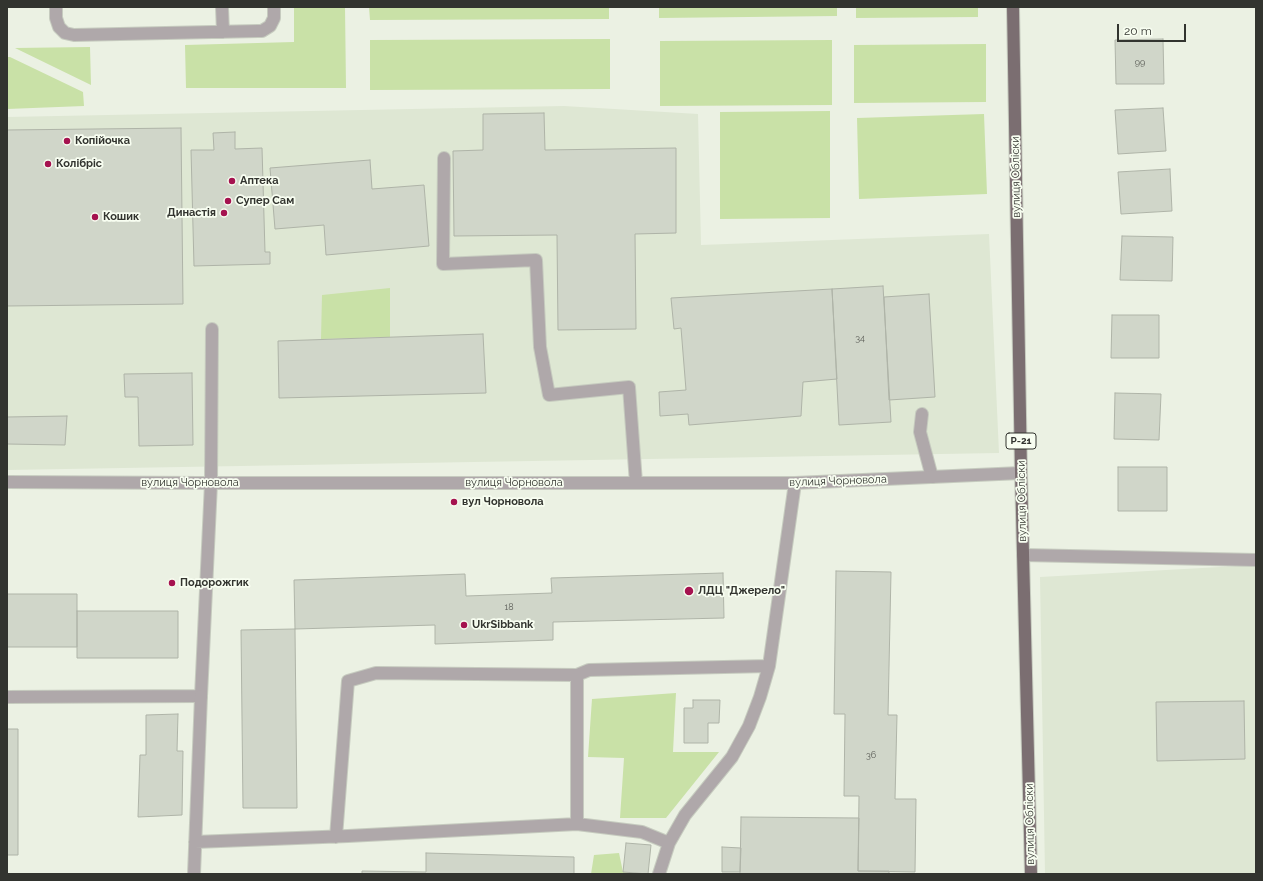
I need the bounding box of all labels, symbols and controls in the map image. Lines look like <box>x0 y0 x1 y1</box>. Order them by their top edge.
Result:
scale bar <box>1119 16 1188 42</box>
text: 20 m <box>1124 24 1152 38</box>
house number: 99 <box>1135 57 1145 67</box>
place label: Копійочка <box>75 134 130 148</box>
marker: Копійочка <box>62 136 72 146</box>
street label: вулиця Обліски <box>1009 136 1023 218</box>
place label: Колібріс <box>56 157 102 171</box>
marker: Колібріс <box>43 159 53 169</box>
place label: Аптека <box>240 174 278 188</box>
marker: Аптека <box>227 176 237 186</box>
place label: Супер Сам <box>236 194 294 208</box>
marker: Супер Сам <box>223 196 233 206</box>
place label: Династія <box>167 206 216 220</box>
marker: Династія <box>219 208 229 218</box>
place label: Кошик <box>103 210 139 224</box>
marker: Кошик <box>90 212 100 222</box>
house number: 34 <box>855 333 865 343</box>
road number: Р-21 <box>1006 433 1036 449</box>
street label: вулиця Обліски <box>1015 460 1029 542</box>
street label: вулиця Чорновола <box>789 473 887 489</box>
street label: вулиця Чорновола <box>141 476 239 490</box>
street label: вулиця Чорновола <box>465 476 563 490</box>
place label: вул Чорновола <box>462 495 544 509</box>
marker: вул Чорновола <box>449 497 459 507</box>
place label: Подорожгик <box>180 576 249 590</box>
marker: Подорожгик <box>167 578 177 588</box>
place label: ЛДЦ "Джерело" <box>698 584 785 598</box>
marker: ЛДЦ "Джерело" <box>683 585 695 597</box>
house number: 18 <box>504 602 514 612</box>
place label: UkrSibbank <box>472 618 533 632</box>
marker: UkrSibbank <box>459 620 469 630</box>
house number: 36 <box>866 750 876 760</box>
street label: вулиця Обліски <box>1023 783 1037 865</box>

